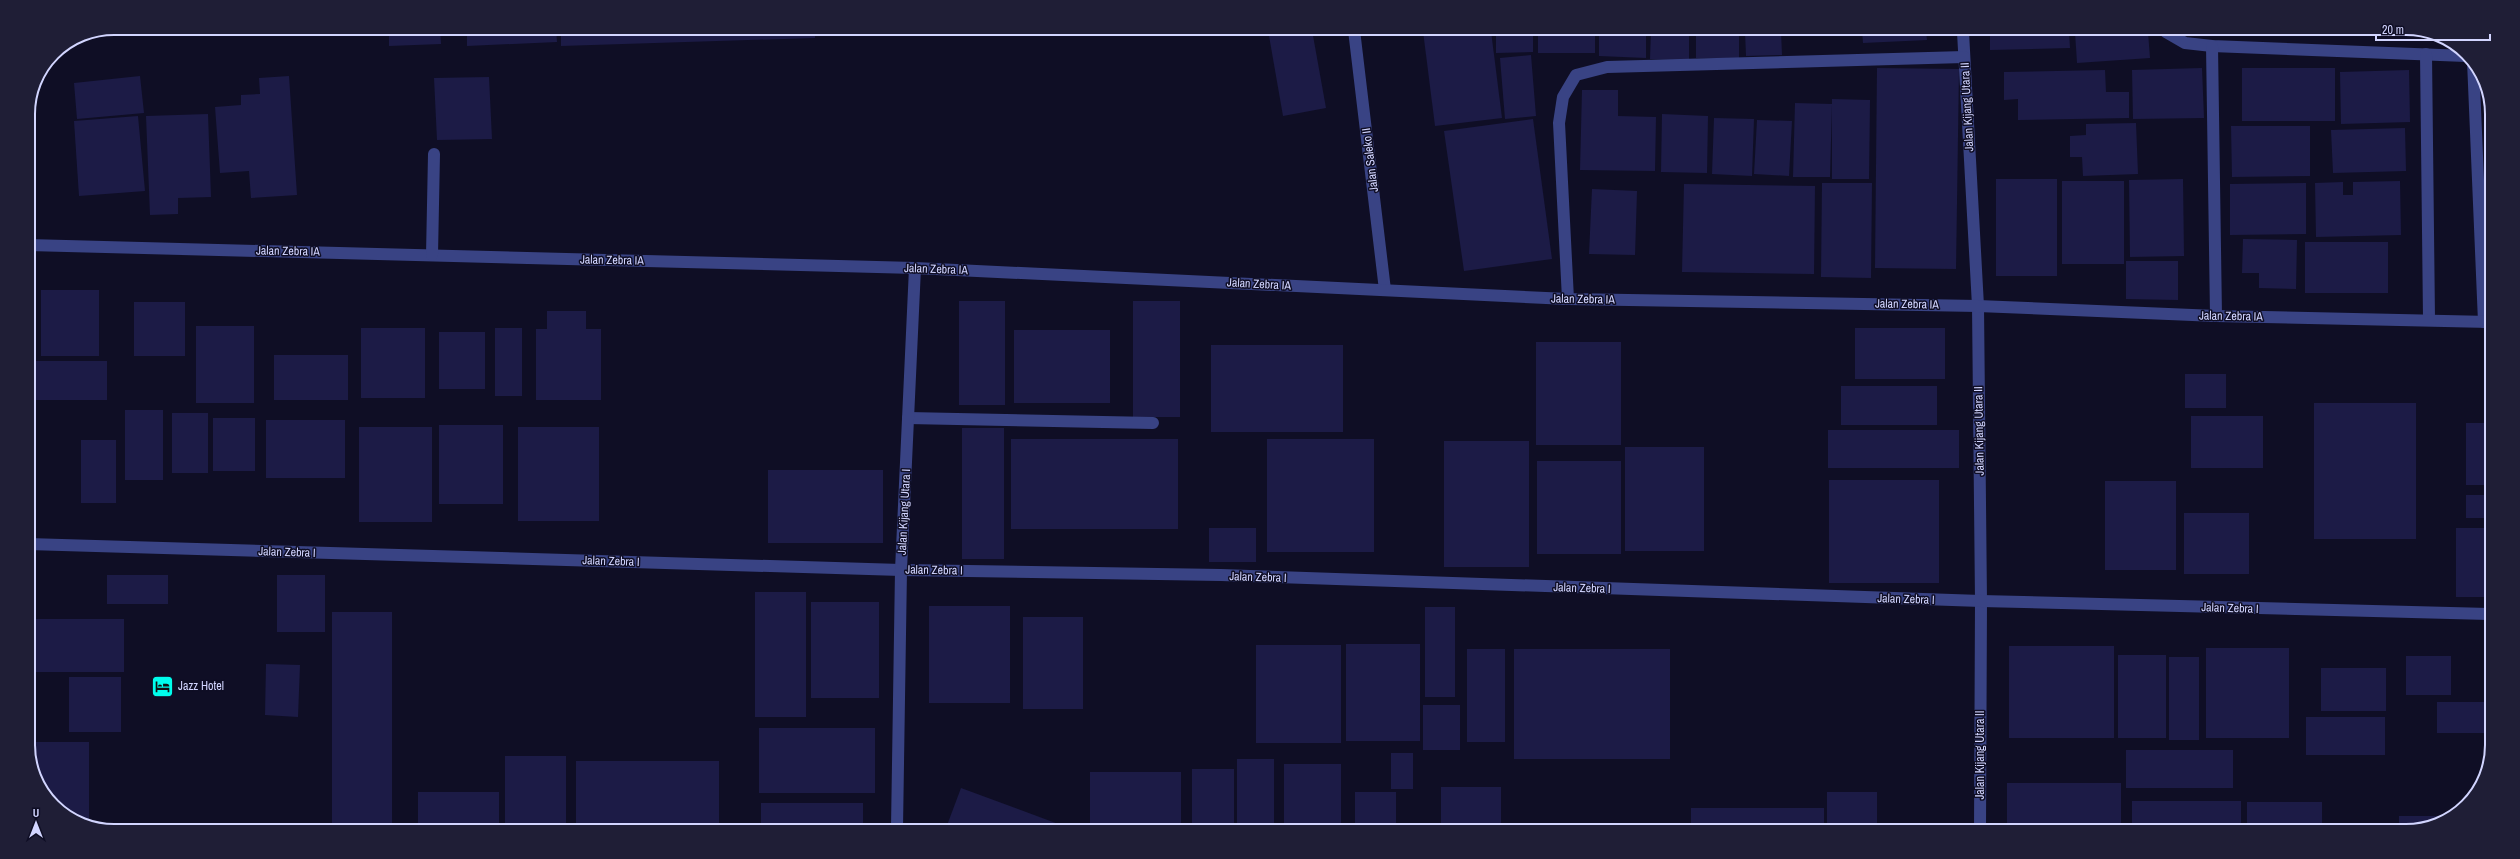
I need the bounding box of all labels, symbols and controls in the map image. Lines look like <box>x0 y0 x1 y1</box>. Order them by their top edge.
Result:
scale bar <box>2376 16 2490 42</box>
text: 20 m <box>2382 22 2404 38</box>
street label: Jalan Kijang Utara II <box>1957 62 1977 152</box>
street label: Jalan Saleko II <box>1358 127 1382 193</box>
street label: Jalan Zebra IA <box>256 242 321 260</box>
street label: Jalan Zebra IA <box>580 251 645 269</box>
street label: Jalan Zebra IA <box>904 260 969 278</box>
street label: Jalan Zebra IA <box>1227 274 1292 294</box>
street label: Jalan Zebra IA <box>1551 290 1616 308</box>
street label: Jalan Zebra IA <box>1875 295 1940 313</box>
street label: Jalan Zebra IA <box>2199 307 2264 325</box>
street label: Jalan Kijang Utara II <box>1970 386 1988 476</box>
street label: Jalan Kijang Utara I <box>894 468 914 556</box>
street label: Jalan Zebra I <box>258 543 316 561</box>
street label: Jalan Zebra I <box>582 552 640 570</box>
street label: Jalan Zebra I <box>905 562 963 578</box>
street label: Jalan Zebra I <box>1229 568 1287 586</box>
street label: Jalan Zebra I <box>1553 579 1611 597</box>
street label: Jalan Zebra I <box>1877 590 1935 608</box>
street label: Jalan Zebra I <box>2201 599 2259 617</box>
hotel icon: Jazz Hotel <box>149 673 175 699</box>
place label: Jazz Hotel <box>178 678 224 694</box>
street label: Jalan Kijang Utara II <box>1972 710 1988 800</box>
north arrow <box>16 803 56 843</box>
text: U <box>33 806 39 820</box>

